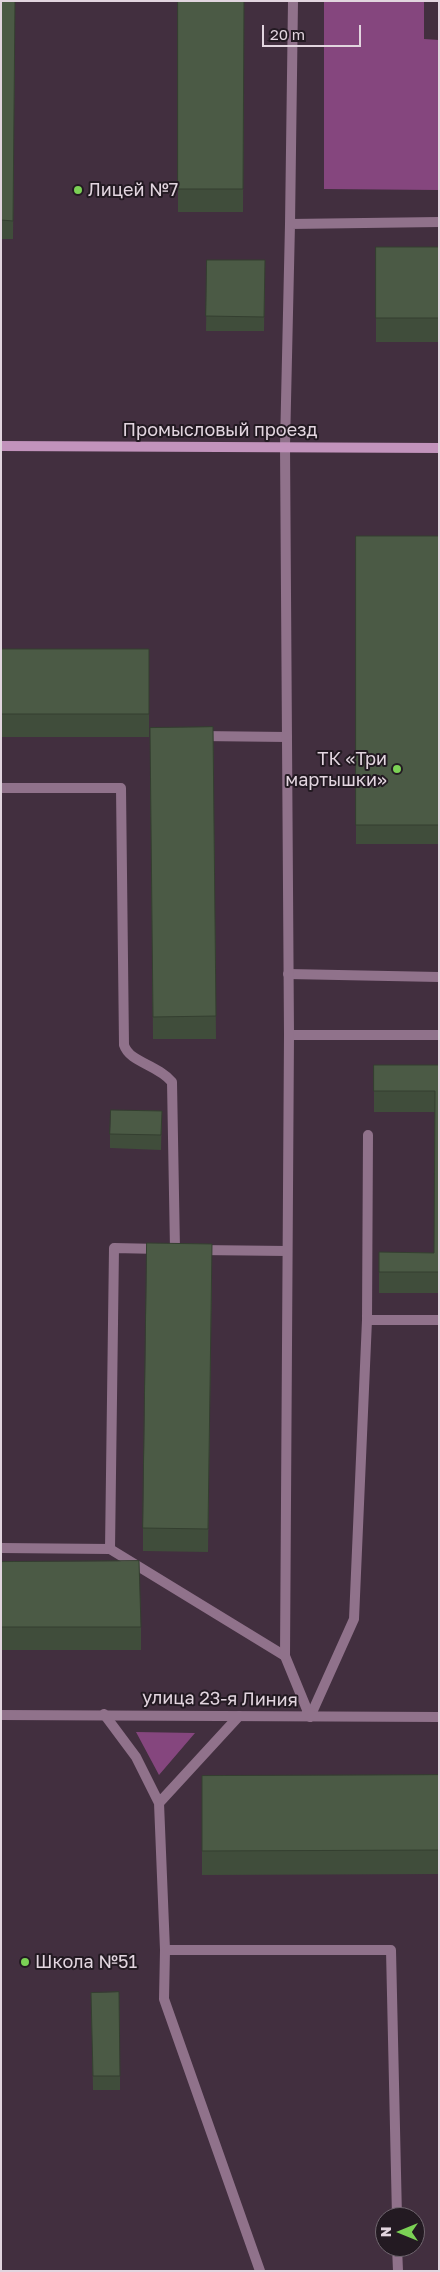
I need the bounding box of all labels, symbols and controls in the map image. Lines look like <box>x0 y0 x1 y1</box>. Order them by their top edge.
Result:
scale bar <box>265 15 364 47</box>
text: 20 m <box>270 25 305 43</box>
place label: Лицей №7 <box>88 179 178 201</box>
marker: Лицей №7 <box>72 184 84 196</box>
street label: Промысловый проезд <box>123 419 317 441</box>
place label: ТК «Три мартышки» <box>285 748 387 791</box>
marker: ТК «Три мартышки» <box>391 763 403 775</box>
street label: улица 23-я Линия <box>142 1687 298 1711</box>
place label: Школа №51 <box>35 1951 137 1973</box>
marker: Школа №51 <box>19 1956 31 1968</box>
north arrow <box>375 2207 425 2257</box>
text: N <box>377 2227 394 2237</box>

